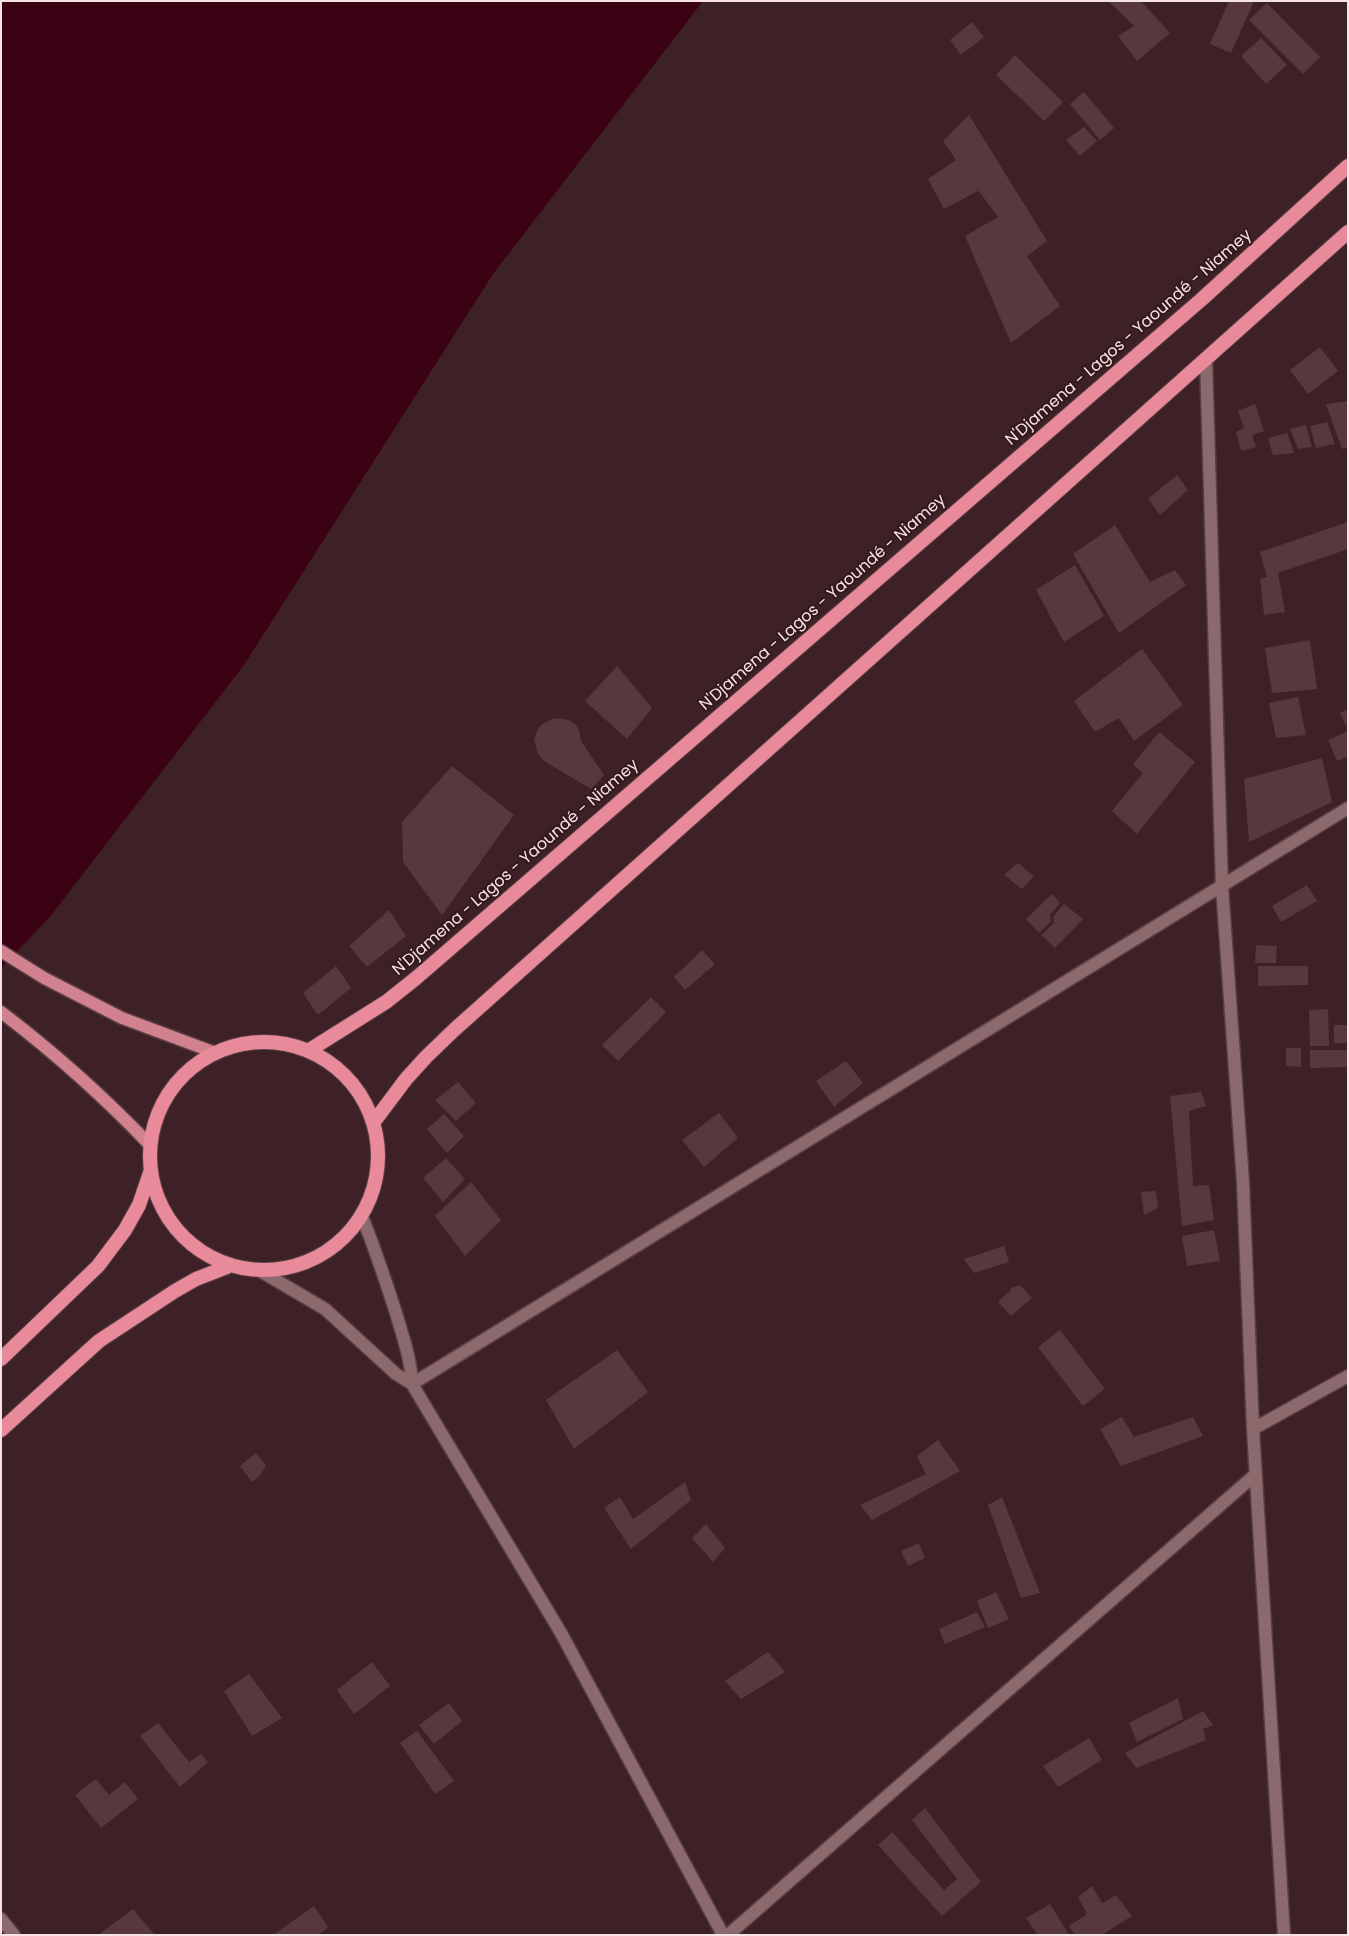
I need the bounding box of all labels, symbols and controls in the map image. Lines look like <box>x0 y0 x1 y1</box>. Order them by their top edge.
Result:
street label: N'Djamena - Lagos - Yaoundé - Niamey <box>1002 226 1256 450</box>
street label: N'Djamena - Lagos - Yaoundé - Niamey <box>696 491 950 715</box>
street label: N'Djamena - Lagos - Yaoundé - Niamey <box>389 756 643 980</box>

